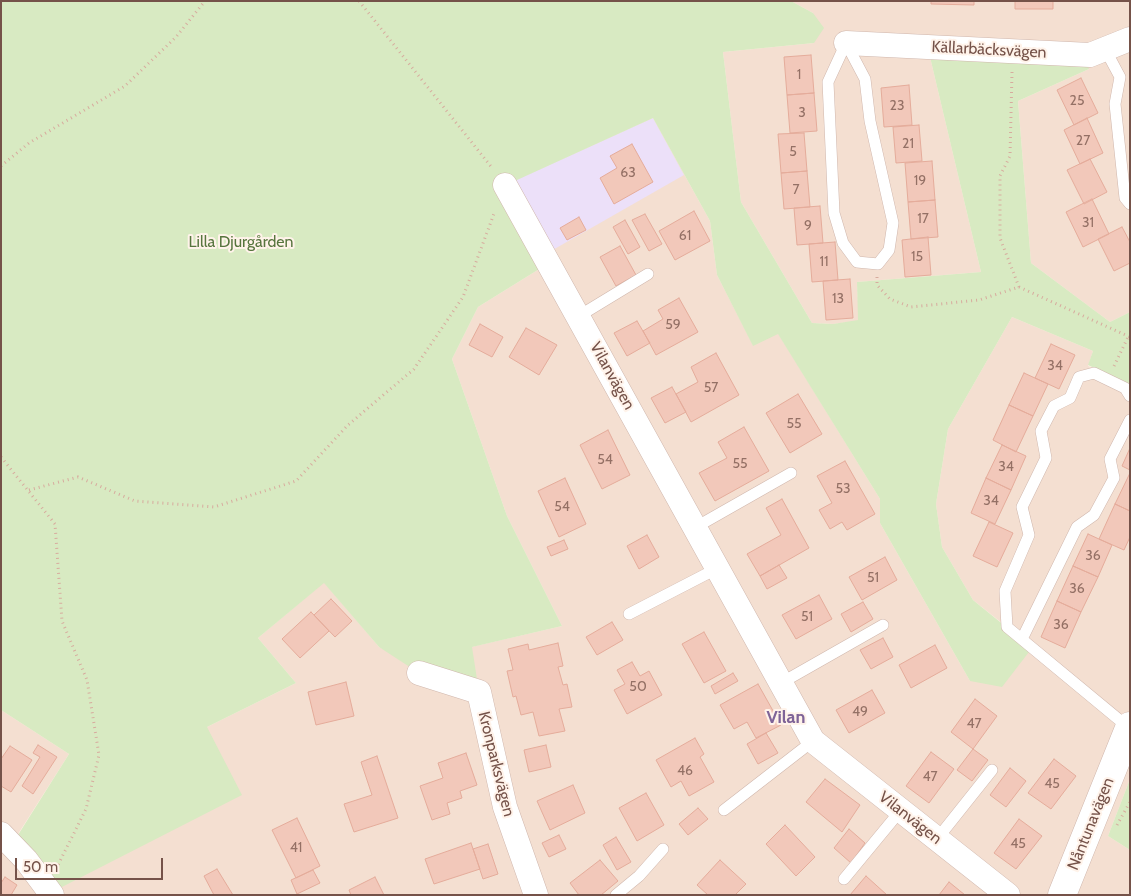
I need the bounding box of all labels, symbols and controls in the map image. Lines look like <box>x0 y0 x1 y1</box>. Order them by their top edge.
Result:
street label: Källarbäcksvägen <box>931 37 1047 63</box>
house number: 1 <box>797 67 801 83</box>
house number: 25 <box>1070 93 1084 109</box>
house number: 23 <box>890 98 904 114</box>
house number: 3 <box>798 105 806 121</box>
house number: 27 <box>1076 133 1090 149</box>
house number: 21 <box>902 136 914 152</box>
house number: 5 <box>789 144 797 160</box>
house number: 63 <box>620 165 636 181</box>
house number: 19 <box>914 173 926 189</box>
house number: 7 <box>792 182 800 198</box>
house number: 17 <box>917 211 929 227</box>
house number: 31 <box>1082 215 1094 231</box>
house number: 9 <box>804 218 812 234</box>
house number: 61 <box>679 228 691 244</box>
park label: Lilla Djurgården <box>188 232 294 252</box>
house number: 15 <box>911 249 923 265</box>
house number: 11 <box>819 254 829 270</box>
house number: 13 <box>832 291 844 307</box>
house number: 59 <box>665 317 681 333</box>
street label: Vilanvägen <box>586 339 638 413</box>
house number: 34 <box>1047 358 1063 374</box>
house number: 57 <box>704 380 718 396</box>
house number: 55 <box>786 416 802 432</box>
house number: 54 <box>597 452 613 468</box>
house number: 55 <box>732 456 748 472</box>
house number: 34 <box>998 459 1014 475</box>
house number: 53 <box>835 481 851 497</box>
house number: 34 <box>983 493 999 509</box>
house number: 54 <box>554 499 570 515</box>
house number: 36 <box>1085 548 1101 564</box>
house number: 51 <box>867 570 879 586</box>
house number: 36 <box>1069 581 1085 597</box>
house number: 51 <box>801 609 813 625</box>
house number: 36 <box>1053 617 1069 633</box>
house number: 50 <box>629 679 647 695</box>
house number: 49 <box>852 704 868 720</box>
district label: Vilan <box>766 707 806 729</box>
street label: Kronparksvägen <box>474 709 518 819</box>
house number: 47 <box>966 716 982 732</box>
house number: 46 <box>677 763 693 779</box>
house number: 47 <box>922 769 938 785</box>
street label: Nåntunavägen <box>1064 775 1118 873</box>
house number: 45 <box>1044 776 1060 792</box>
street label: Vilanvägen <box>875 787 945 849</box>
house number: 45 <box>1010 836 1026 852</box>
house number: 41 <box>290 840 302 856</box>
scale bar <box>18 848 165 880</box>
text: 50 m <box>23 858 58 876</box>

